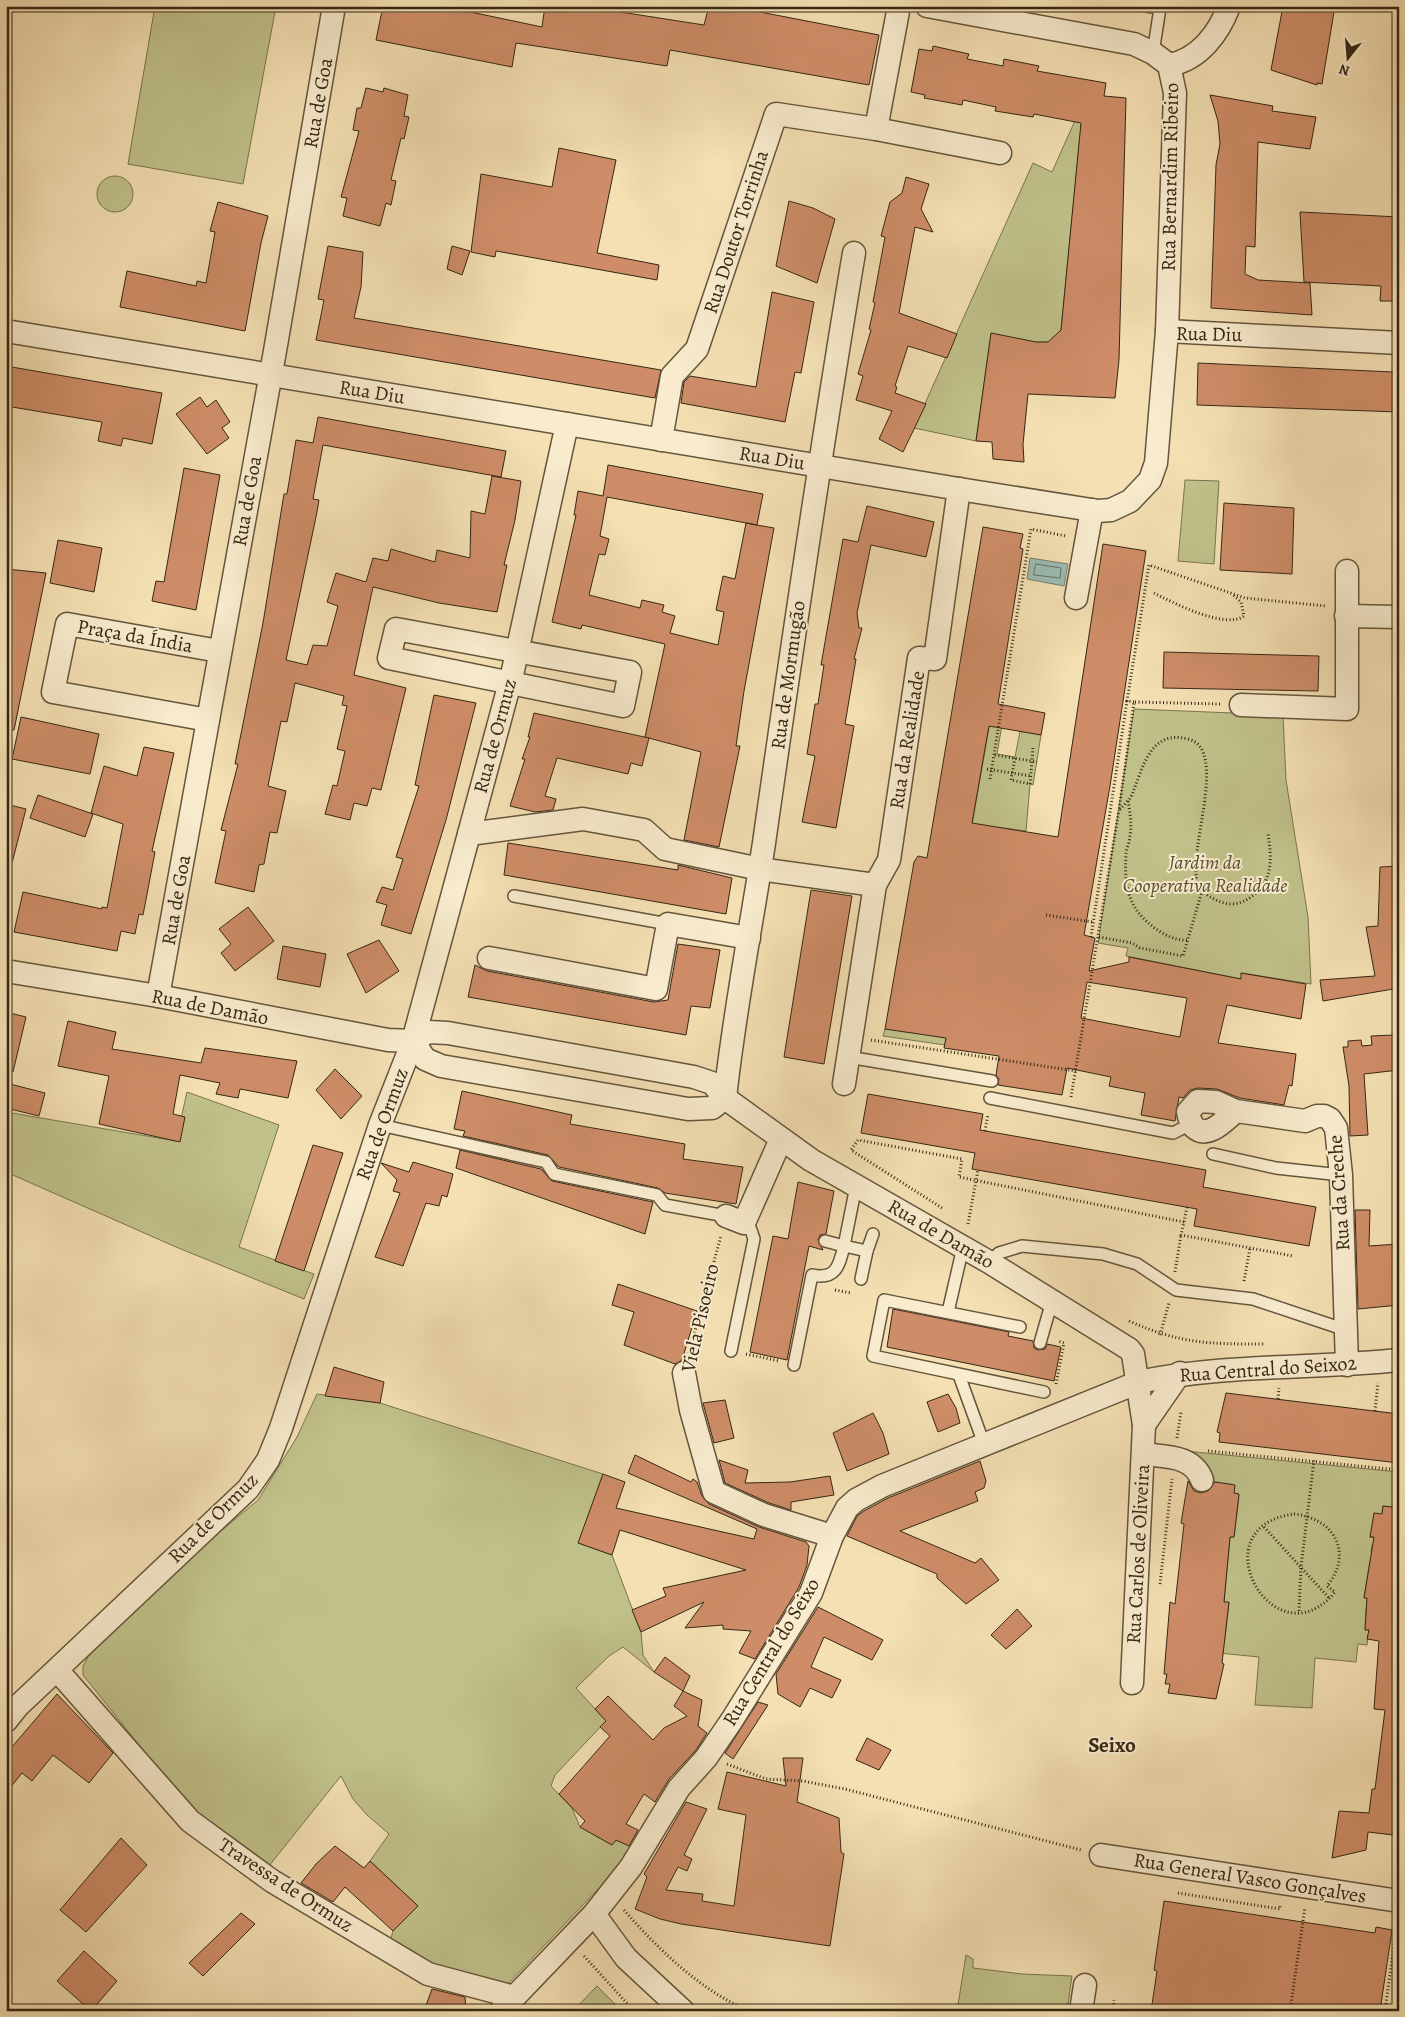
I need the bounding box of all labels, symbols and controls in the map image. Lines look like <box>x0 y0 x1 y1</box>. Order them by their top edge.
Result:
north arrow <box>1322 32 1372 82</box>
street label: Rua de Goa <box>297 55 339 150</box>
text: N <box>1337 59 1352 81</box>
street label: Rua Bernardim Ribeiro <box>1155 82 1185 272</box>
street label: Rua Doutor Torrinha <box>697 146 775 317</box>
street label: Rua Diu <box>1176 320 1243 348</box>
street label: Rua Diu <box>337 373 407 411</box>
street label: Rua Diu <box>737 439 807 477</box>
street label: Rua de Goa <box>226 453 268 548</box>
street label: Rua de Mormugão <box>764 599 812 751</box>
street label: Praça da Índia <box>75 613 196 660</box>
street label: Rua da Realidade <box>883 669 931 811</box>
street label: Rua de Ormuz <box>467 676 523 796</box>
park label: Jardim da Cooperativa Realidade <box>1123 849 1287 899</box>
street label: Rua de Goa <box>155 852 197 947</box>
street label: Rua de Damão <box>149 982 271 1032</box>
street label: Rua de Ormuz <box>349 1064 415 1184</box>
street label: Rua da Creche <box>1321 1134 1357 1252</box>
street label: Rua de Damão <box>883 1193 999 1275</box>
street label: Viela Pisoeiro <box>674 1261 726 1376</box>
street label: Rua Central do Seixo2 <box>1178 1349 1358 1389</box>
street label: Rua Carlos de Oliveira <box>1120 1463 1156 1645</box>
street label: Rua de Ormuz <box>162 1467 264 1569</box>
street label: Rua Central do Seixo <box>716 1573 826 1731</box>
district label: Seixo <box>1088 1731 1136 1759</box>
street label: Travessa de Ormuz <box>213 1831 359 1939</box>
street label: Rua General Vasco Gonçalves <box>1132 1846 1368 1910</box>

